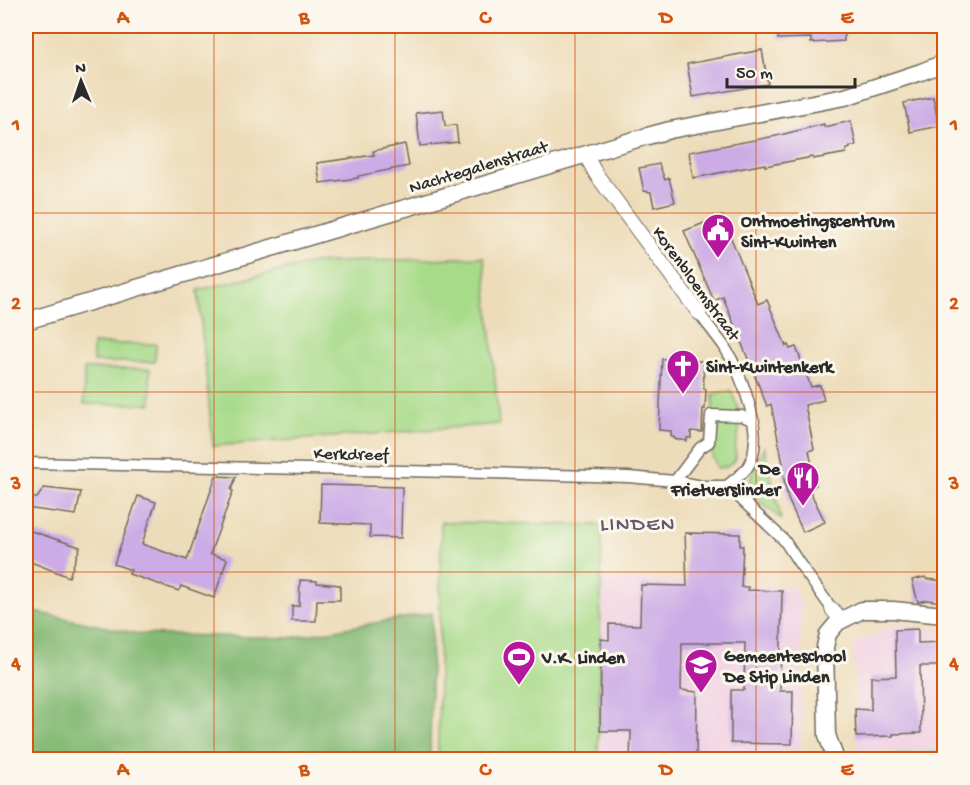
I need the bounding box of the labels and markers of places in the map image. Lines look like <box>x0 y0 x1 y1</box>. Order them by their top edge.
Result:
public building icon: Ontmoetingscentrum Sint-Kwinten <box>700 212 736 259</box>
place label: Ontmoetingscentrum Sint-Kwinten <box>741 212 895 254</box>
church icon: Sint-Kwintenkerk <box>665 348 701 395</box>
place label: Sint-Kwintenkerk <box>706 358 835 379</box>
place label: De Frietverslinder <box>670 460 783 502</box>
restaurant icon: De Frietverslinder <box>785 460 821 507</box>
sports icon: V.K. Linden <box>501 639 537 686</box>
school or university icon: Gemeenteschool De Stip Linden <box>683 647 719 694</box>
place label: Gemeenteschool De Stip Linden <box>722 647 846 689</box>
place label: V.K. Linden <box>541 649 625 670</box>

